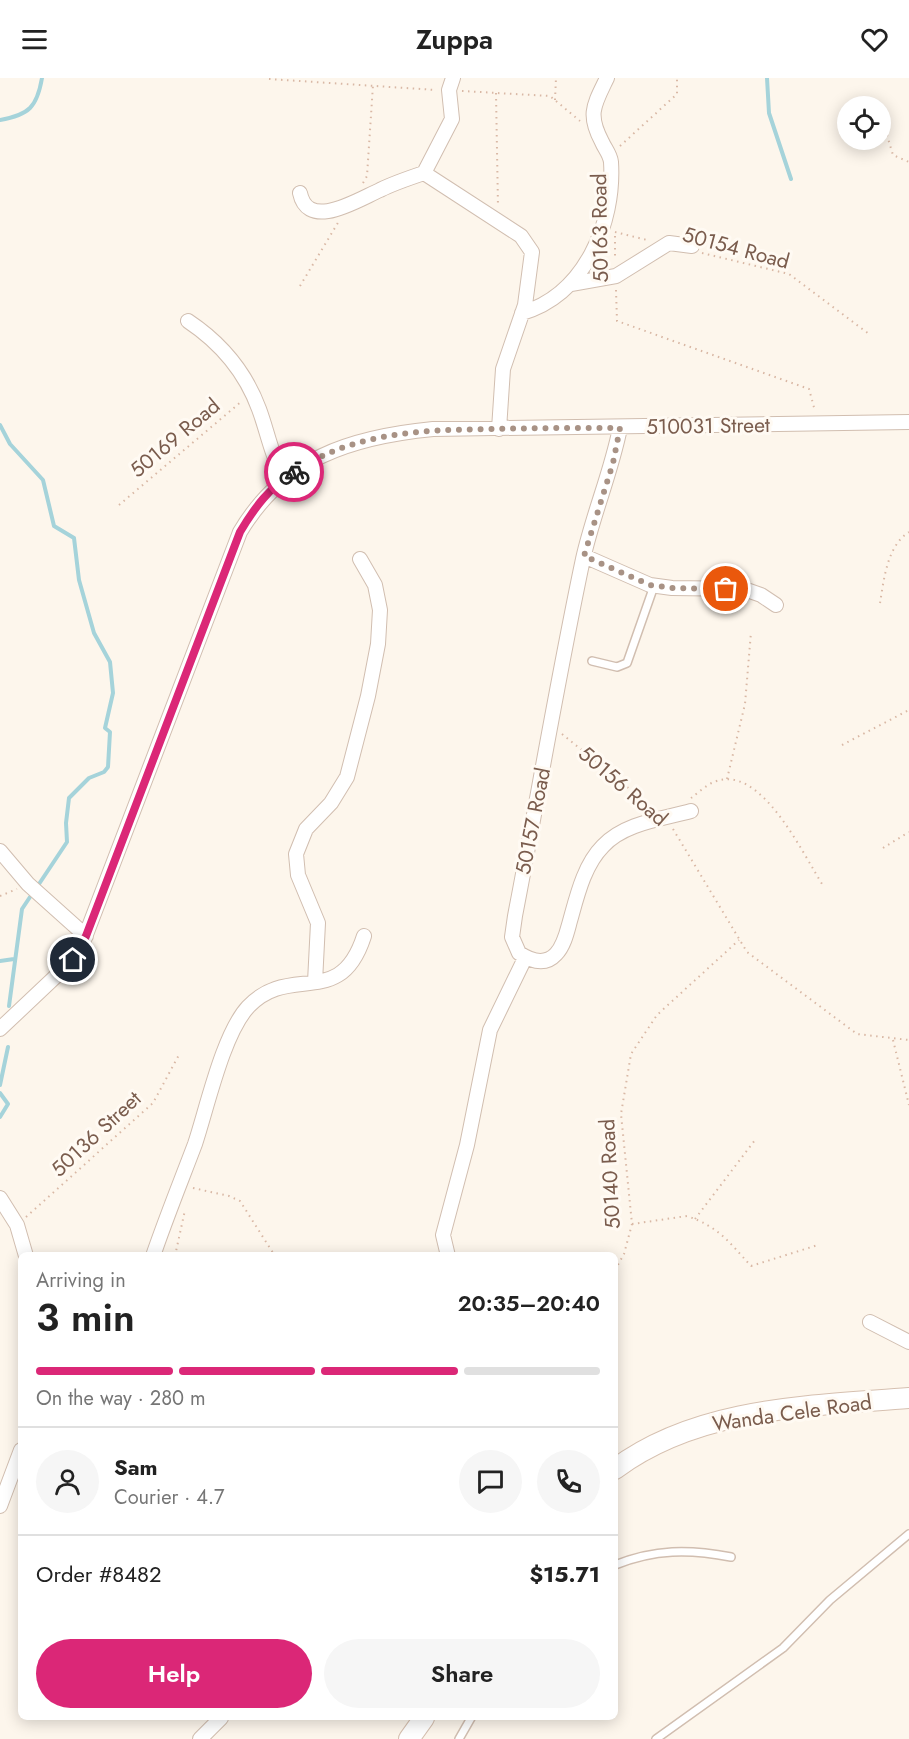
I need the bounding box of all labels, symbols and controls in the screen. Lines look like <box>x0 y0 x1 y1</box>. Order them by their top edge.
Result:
text: Zuppa <box>416 20 493 59</box>
icon: menu <box>18 23 51 56</box>
icon: heart <box>858 23 891 56</box>
map controls <box>837 96 891 150</box>
button: locate <box>837 96 891 150</box>
street label: 50163 Road <box>584 173 616 283</box>
street label: 50154 Road <box>679 219 793 277</box>
street label: 50169 Road <box>123 391 227 485</box>
street label: 510031 Street <box>646 410 770 442</box>
courier <box>264 442 324 502</box>
icon: bike <box>278 456 311 489</box>
pin <box>700 563 751 614</box>
icon: bag <box>709 572 742 605</box>
street label: 50156 Road <box>572 739 674 833</box>
street label: 50157 Road <box>508 765 558 877</box>
pin <box>47 934 98 985</box>
icon: home <box>56 943 89 976</box>
street label: 50136 Street <box>44 1084 148 1184</box>
street label: 50140 Road <box>592 1118 628 1230</box>
text: Arriving in <box>36 1266 126 1295</box>
text: 20:35–20:40 <box>458 1287 600 1319</box>
text: 3 min <box>36 1289 135 1346</box>
text: On the way · 280 m <box>36 1384 206 1413</box>
street label: Wanda Cele Road <box>710 1387 874 1439</box>
button: person <box>36 1450 99 1513</box>
button: chat <box>459 1450 522 1513</box>
button: phone <box>537 1450 600 1513</box>
text: Sam <box>114 1451 158 1483</box>
text: Courier · 4.7 <box>114 1483 225 1512</box>
text: Order #8482 <box>36 1558 162 1590</box>
text: $15.71 <box>529 1558 600 1590</box>
button: Help <box>36 1639 312 1708</box>
button: Share <box>324 1639 600 1708</box>

